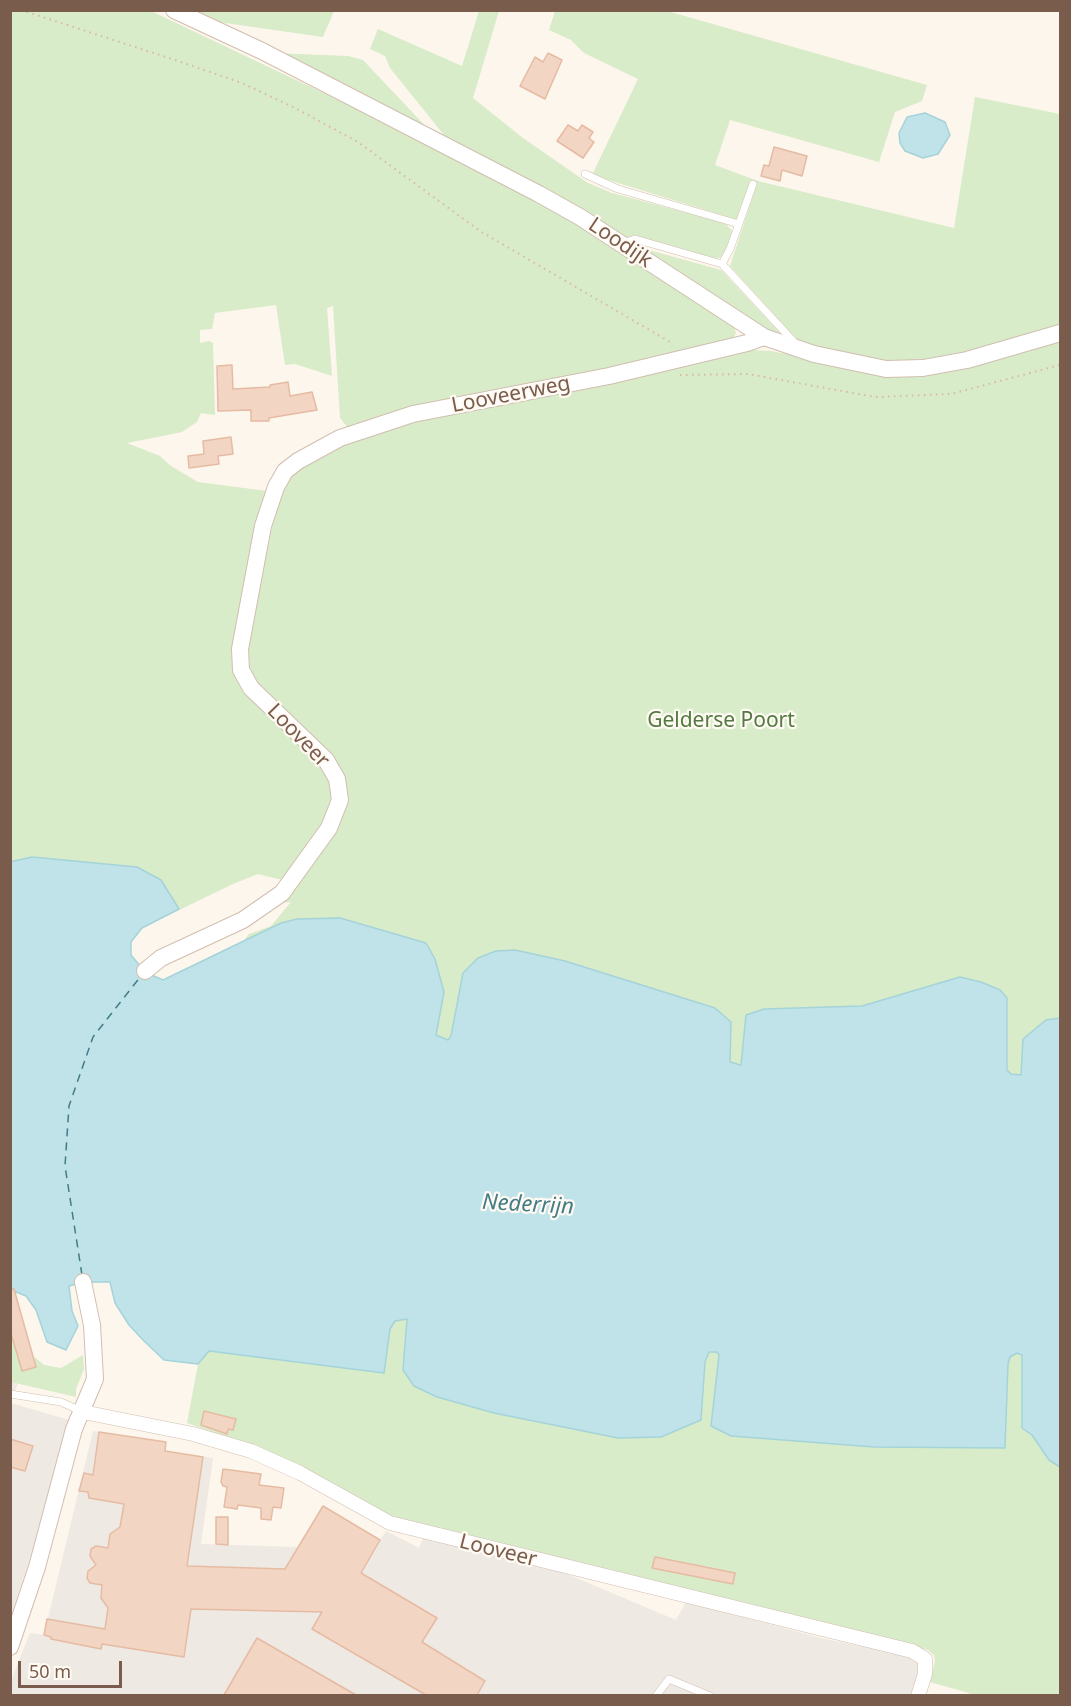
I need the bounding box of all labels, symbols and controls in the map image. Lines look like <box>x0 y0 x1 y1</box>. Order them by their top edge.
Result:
street label: Loodijk <box>583 213 657 273</box>
street label: Looveerweg <box>450 371 572 419</box>
street label: Looveer <box>261 699 335 773</box>
park label: Gelderse Poort <box>647 708 795 734</box>
water label: Nederrijn <box>481 1189 575 1221</box>
street label: Looveer <box>457 1529 539 1573</box>
scale bar <box>21 1649 124 1687</box>
text: 50 m <box>29 1659 71 1683</box>

